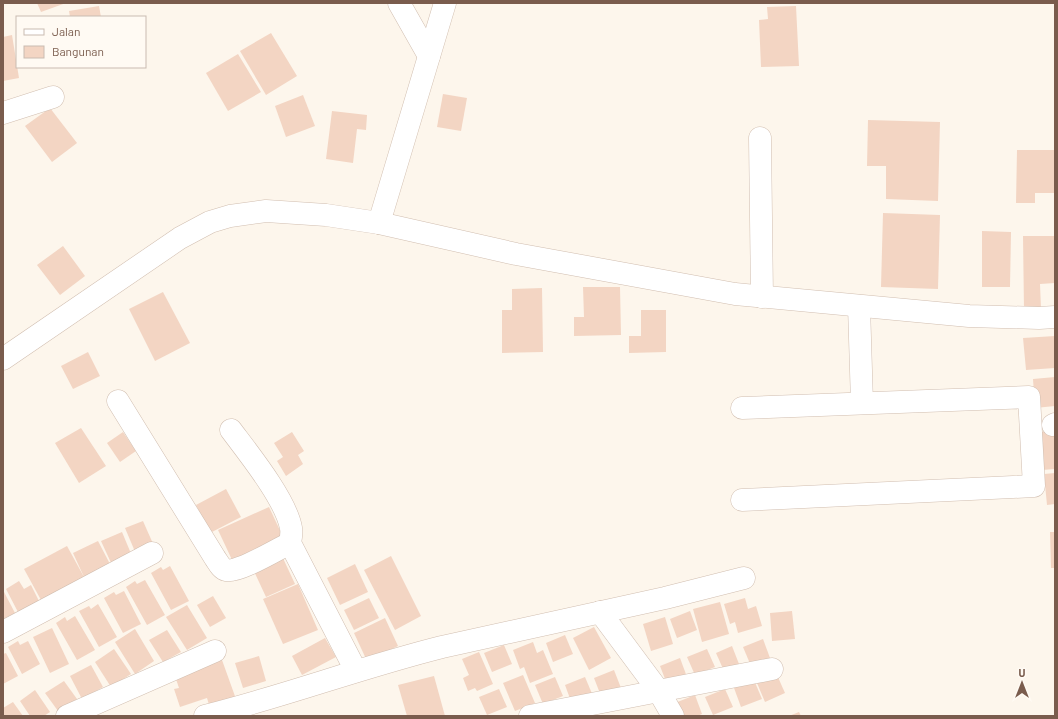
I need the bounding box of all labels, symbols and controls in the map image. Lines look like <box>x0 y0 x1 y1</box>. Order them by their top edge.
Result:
legend <box>16 16 146 68</box>
text: Jalan <box>52 24 80 38</box>
text: Bangunan <box>52 44 104 58</box>
north arrow <box>1002 663 1042 703</box>
text: U <box>1019 666 1026 679</box>

